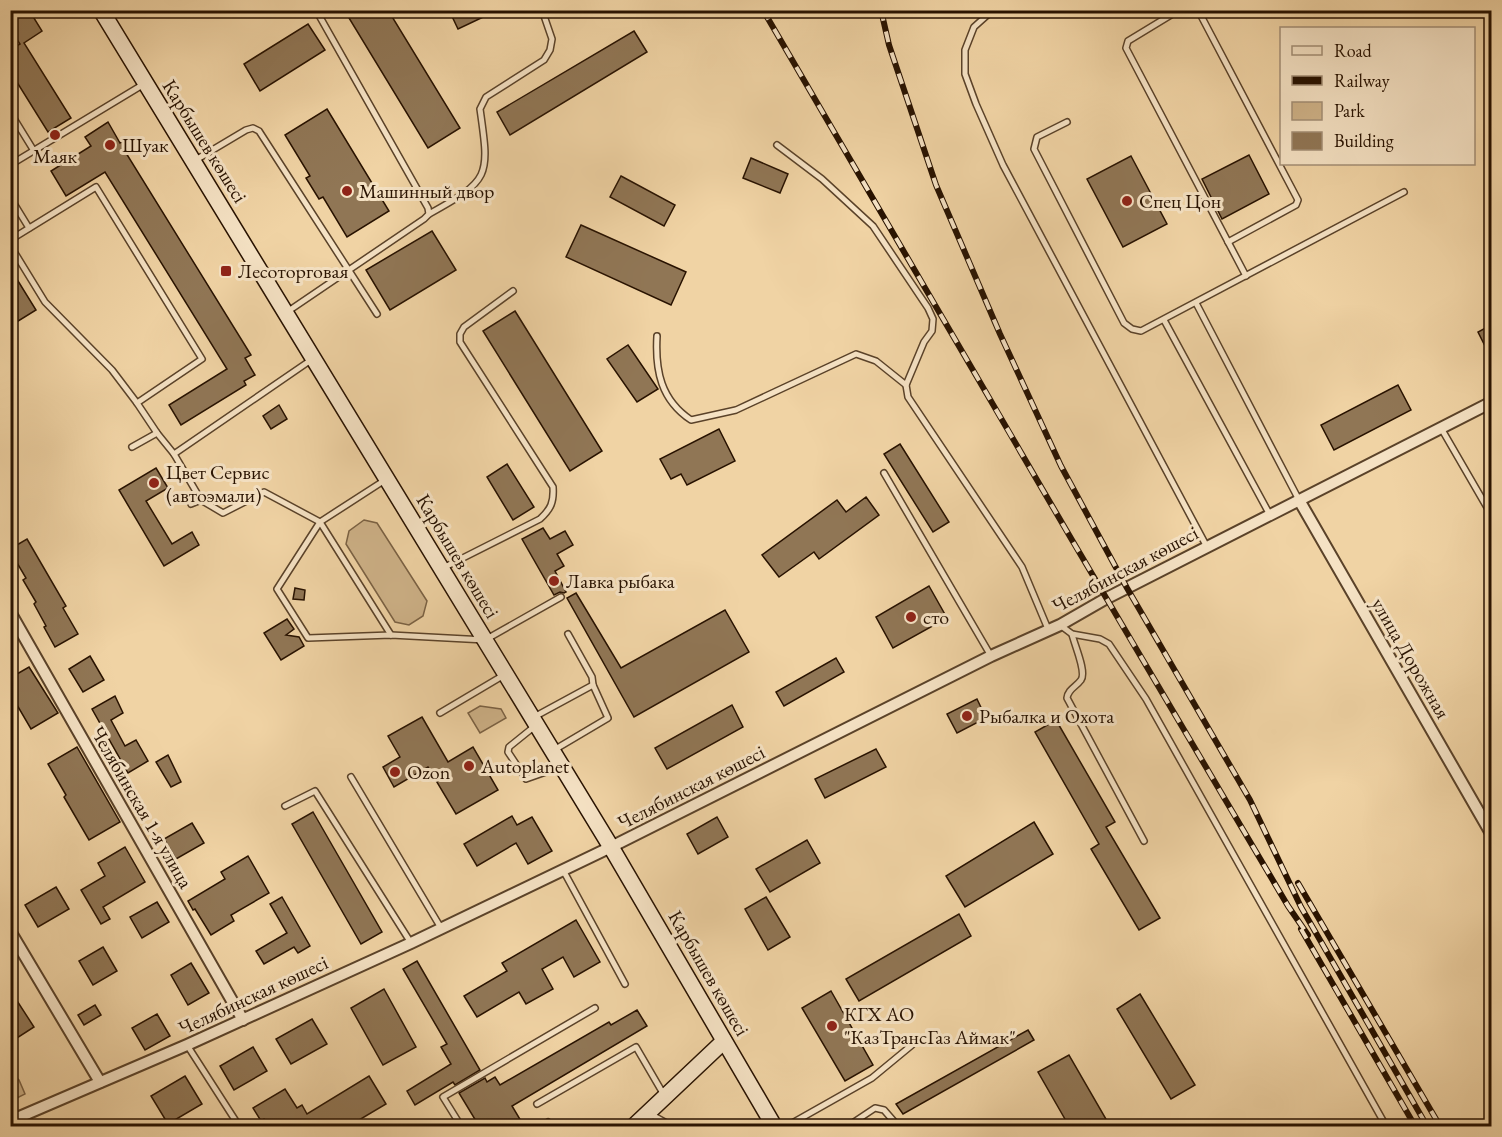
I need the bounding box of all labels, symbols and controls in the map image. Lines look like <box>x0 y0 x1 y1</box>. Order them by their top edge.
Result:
legend <box>1280 27 1475 165</box>
text: Road <box>1334 39 1373 62</box>
text: Railway <box>1334 69 1390 92</box>
street label: Карбышев көшесі <box>157 74 253 208</box>
text: Park <box>1334 99 1365 122</box>
marker: Маяк <box>48 128 62 142</box>
text: Building <box>1334 129 1394 152</box>
place label: Шуак <box>122 132 169 158</box>
marker: Шуак <box>103 138 117 152</box>
place label: Маяк <box>33 143 77 169</box>
place label: Машинный двор <box>359 178 494 204</box>
marker: Машинный двор <box>340 184 354 198</box>
place label: Спец Цон <box>1139 188 1221 214</box>
marker: Спец Цон <box>1120 194 1134 208</box>
place label: Лесоторговая <box>238 258 348 284</box>
marker: Лесоторговая <box>219 264 233 278</box>
place label: Цвет Сервис (автоэмали) <box>166 459 270 508</box>
marker: Цвет Сервис (автоэмали) <box>147 476 161 490</box>
street label: Карбышев көшесі <box>411 489 505 623</box>
street label: Челябинская көшесі <box>1047 519 1203 618</box>
place label: Лавка рыбака <box>566 568 675 594</box>
marker: Лавка рыбака <box>547 574 561 588</box>
street label: улица Дорожная <box>1366 593 1456 723</box>
place label: сто <box>923 604 949 630</box>
marker: сто <box>904 610 918 624</box>
place label: Рыбалка и Охота <box>979 703 1114 729</box>
marker: Рыбалка и Охота <box>960 709 974 723</box>
street label: Челябинская 1-я улица <box>85 721 199 893</box>
street label: Челябинская көшесі <box>613 739 769 835</box>
place label: Autoplanet <box>480 753 570 779</box>
place label: Ozon <box>407 759 451 785</box>
marker: Autoplanet <box>462 759 476 773</box>
marker: Ozon <box>388 765 402 779</box>
street label: Карбышев көшесі <box>663 905 756 1041</box>
street label: Челябинская көшесі <box>174 949 332 1041</box>
place label: КГХ АО "КазТрансГаз Аймак" <box>844 1001 1016 1050</box>
marker: КГХ АО "КазТрансГаз Аймак" <box>825 1019 839 1033</box>

